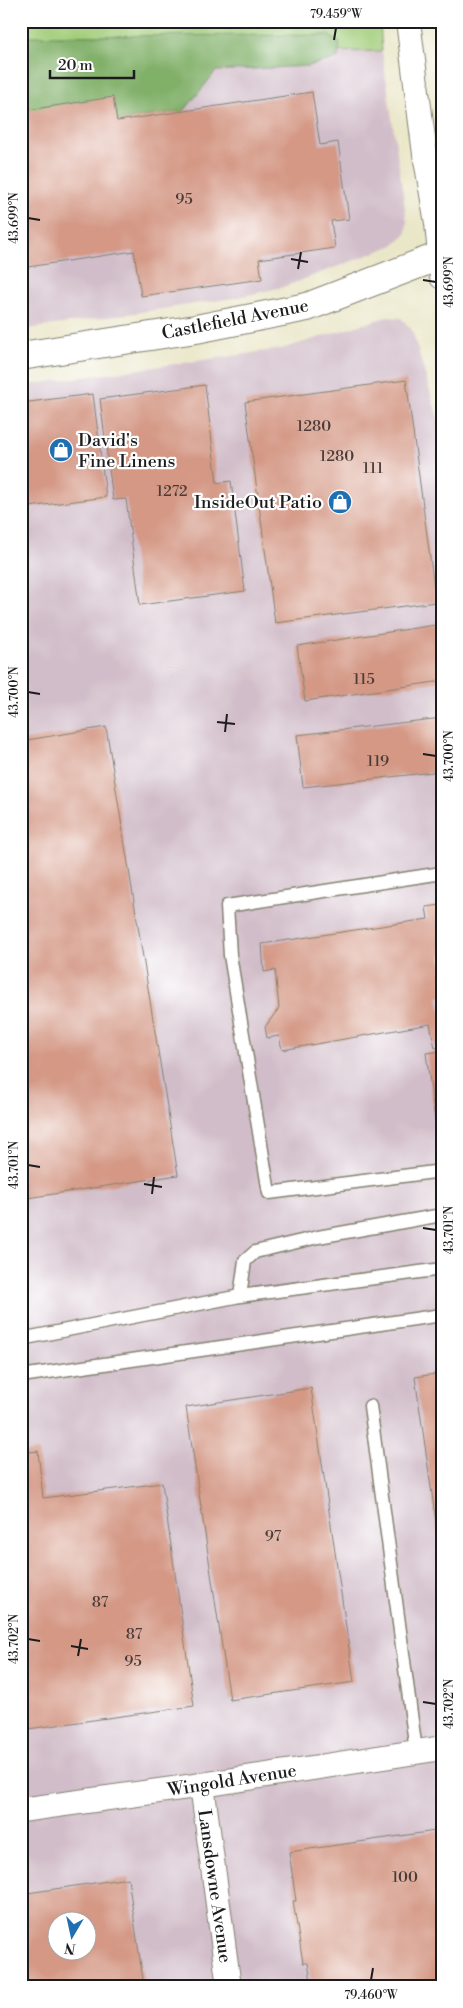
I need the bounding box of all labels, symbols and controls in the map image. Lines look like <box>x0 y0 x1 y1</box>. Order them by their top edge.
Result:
text: 79.459°W <box>310 7 363 22</box>
scale bar <box>50 48 134 80</box>
text: 20 m <box>58 56 93 75</box>
house number: 95 <box>175 190 193 209</box>
text: 43.699°N <box>7 192 22 244</box>
text: 43.699°N <box>442 256 457 308</box>
street label: Castlefield Avenue <box>160 294 311 345</box>
house number: 1280 <box>297 417 331 436</box>
place label: David's Fine Linens <box>78 429 175 473</box>
shop icon: David's Fine Linens <box>48 437 74 463</box>
house number: 1280 <box>320 447 354 466</box>
house number: 111 <box>363 459 384 478</box>
house number: 1272 <box>156 482 188 501</box>
shop icon: InsideOut Patio <box>327 489 353 515</box>
place label: InsideOut Patio <box>194 491 322 514</box>
text: 43.700°N <box>7 666 22 718</box>
house number: 115 <box>353 670 375 689</box>
text: 43.700°N <box>442 730 457 782</box>
house number: 119 <box>367 752 389 771</box>
text: 43.701°N <box>7 1141 22 1189</box>
text: 43.701°N <box>442 1206 457 1254</box>
house number: 97 <box>265 1527 282 1546</box>
house number: 87 <box>92 1593 109 1612</box>
text: 43.702°N <box>7 1614 22 1664</box>
house number: 87 <box>126 1625 143 1644</box>
house number: 95 <box>124 1652 142 1671</box>
text: 43.702°N <box>442 1679 457 1729</box>
street label: Wingold Avenue <box>165 1759 298 1802</box>
street label: Lansdowne Avenue <box>192 1808 237 1964</box>
house number: 100 <box>392 1868 418 1887</box>
north arrow <box>48 1910 98 1960</box>
text: N <box>63 1938 77 1958</box>
text: 79.460°W <box>344 1988 399 2003</box>

